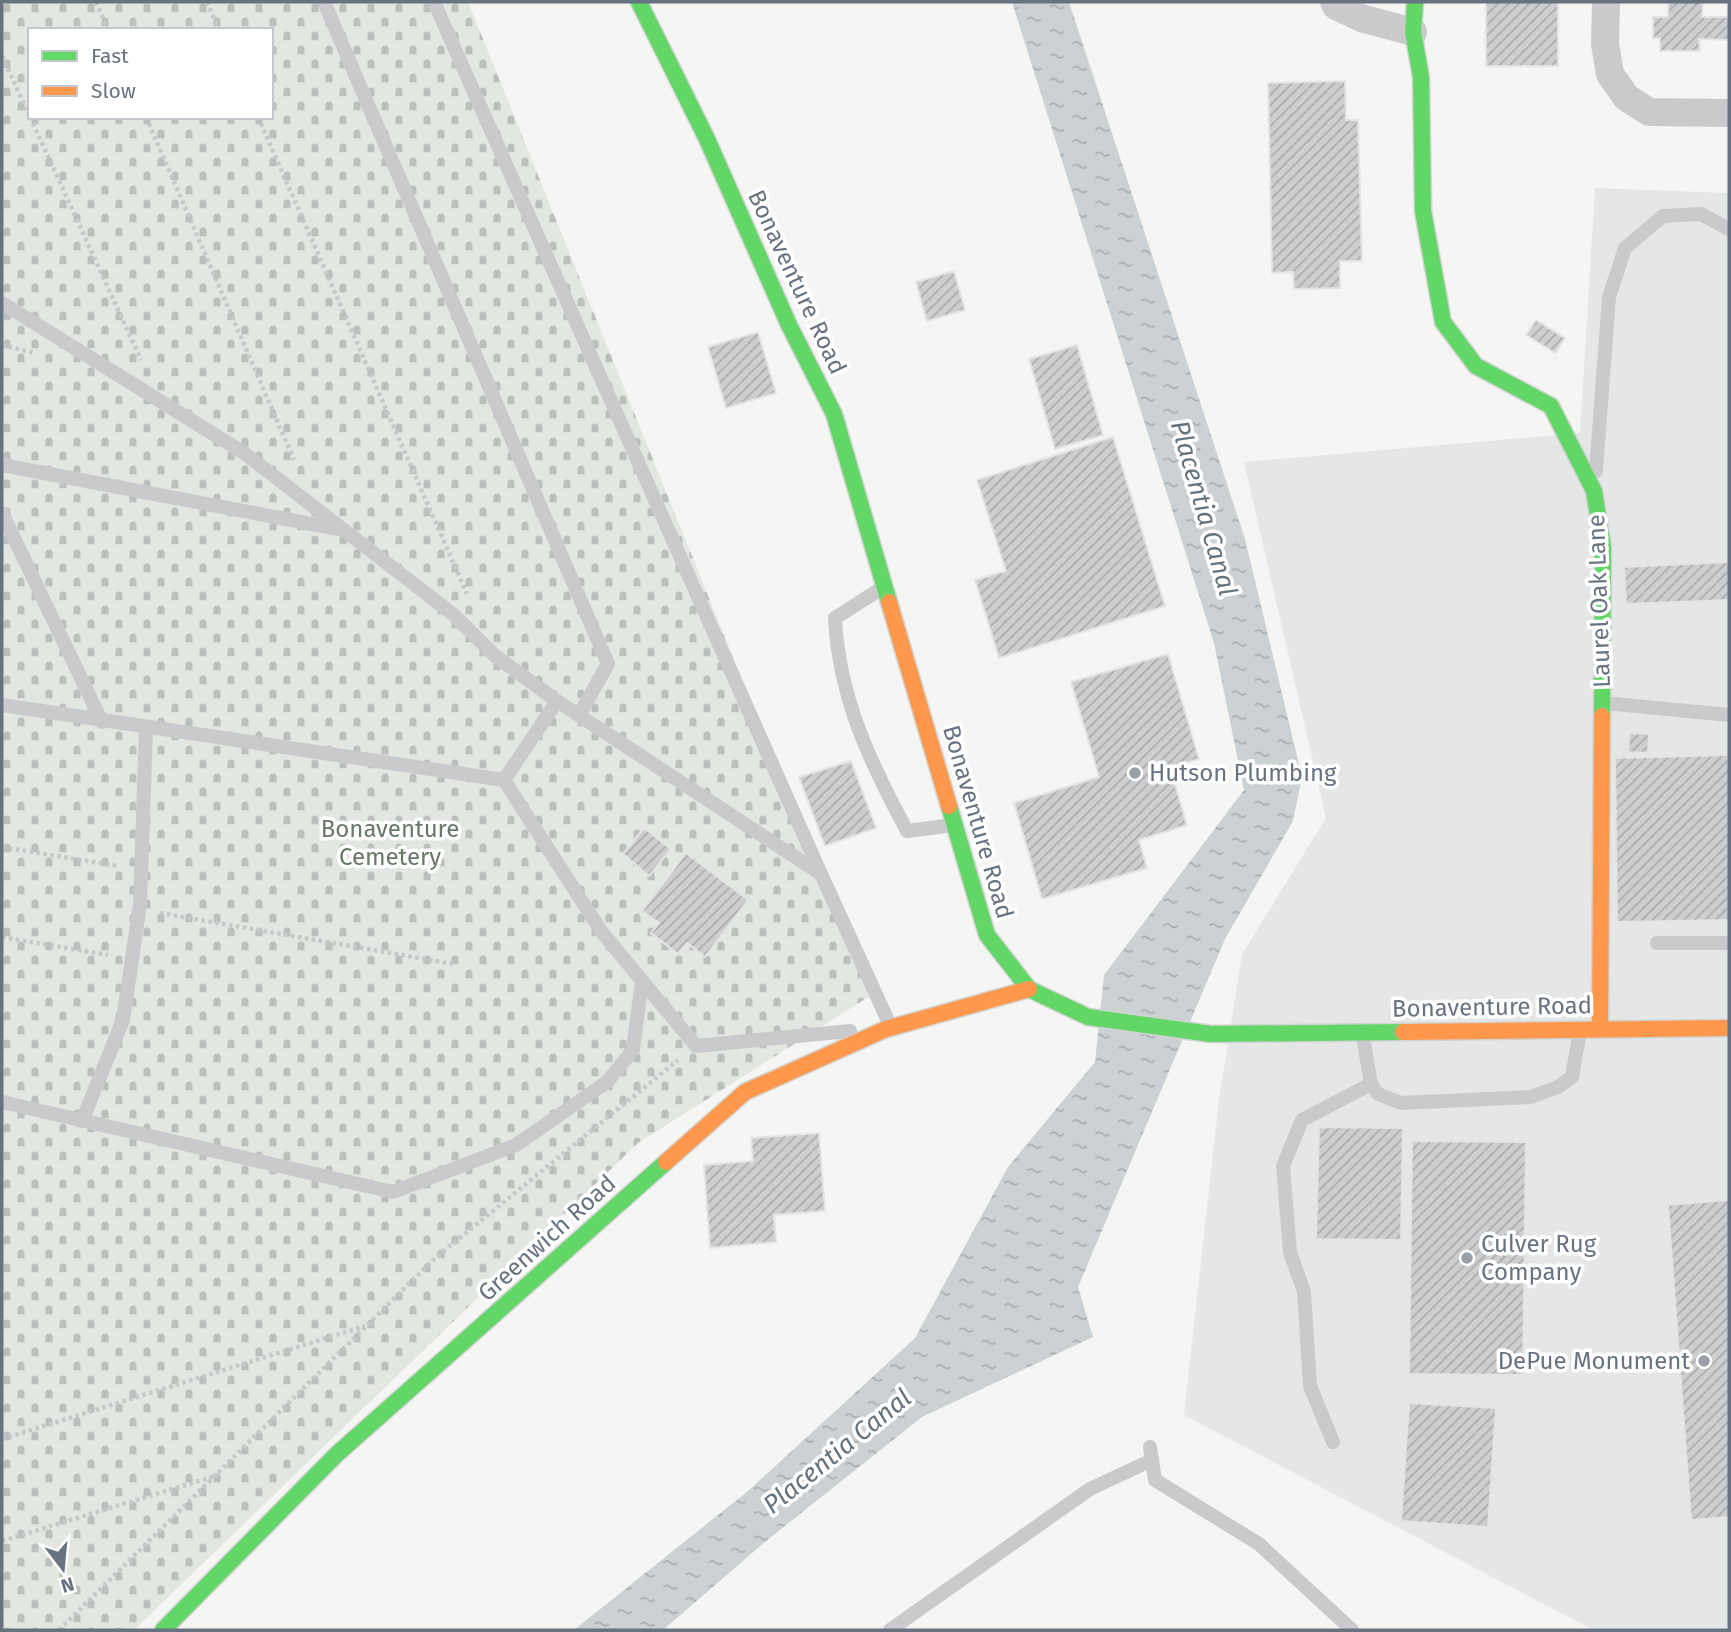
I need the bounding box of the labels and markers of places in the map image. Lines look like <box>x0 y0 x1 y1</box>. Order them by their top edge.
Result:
place label: Hutson Plumbing <box>1149 759 1337 787</box>
marker: Hutson Plumbing <box>1127 765 1143 781</box>
place label: Culver Rug Company <box>1481 1230 1597 1286</box>
marker: Culver Rug Company <box>1459 1250 1475 1266</box>
place label: DePue Monument <box>1498 1347 1690 1375</box>
marker: DePue Monument <box>1696 1353 1712 1369</box>

